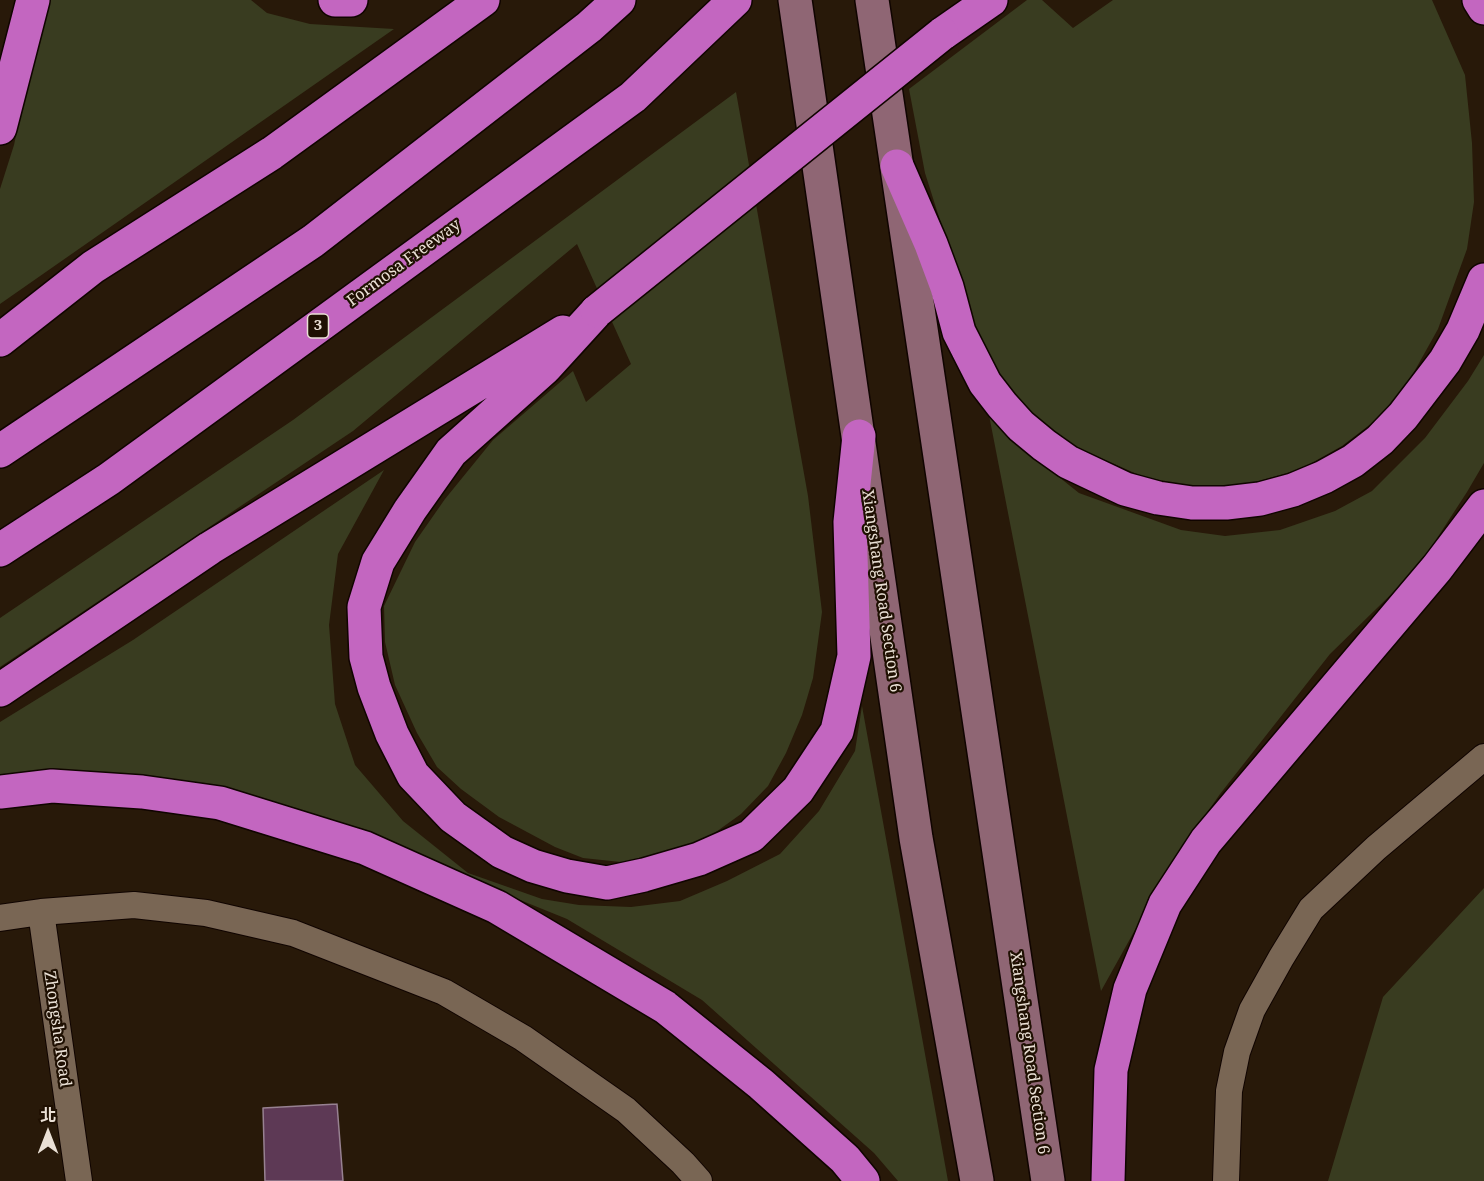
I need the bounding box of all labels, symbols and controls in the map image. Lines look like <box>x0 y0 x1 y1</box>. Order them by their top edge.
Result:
street label: Formosa Freeway <box>343 215 465 311</box>
road number: 3 <box>308 314 328 338</box>
street label: Xiangshang Road Section 6 <box>857 488 905 694</box>
street label: Xiangshang Road Section 6 <box>1005 950 1053 1156</box>
street label: Zhongsha Road <box>39 970 75 1088</box>
north arrow <box>18 1103 78 1163</box>
text: 北 <box>40 1104 56 1126</box>

